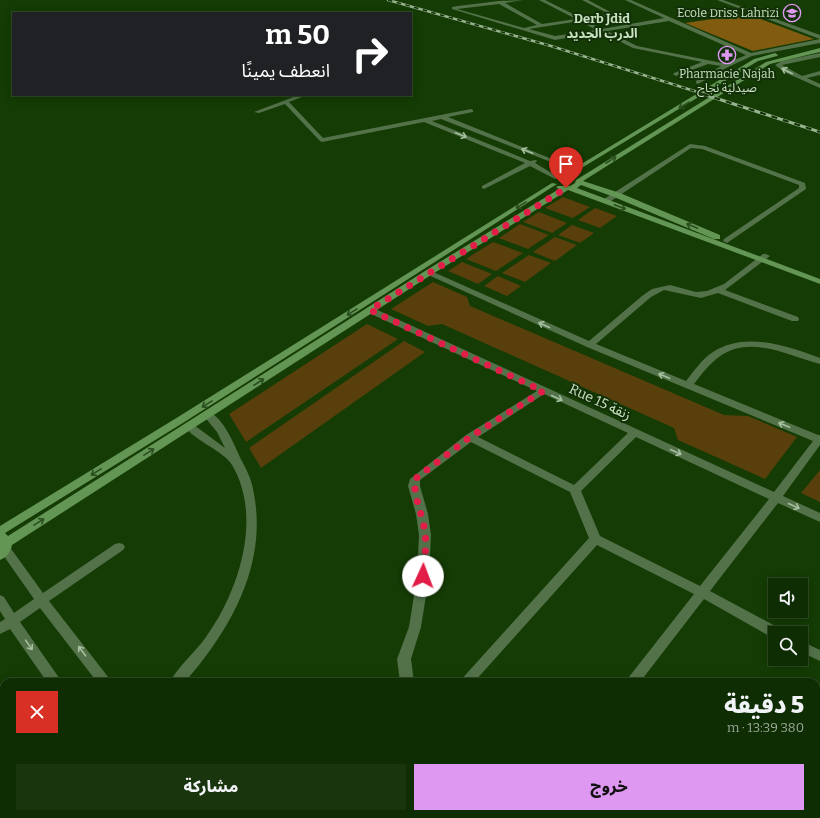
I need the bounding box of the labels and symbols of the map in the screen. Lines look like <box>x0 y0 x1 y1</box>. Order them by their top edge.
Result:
school or university icon: Ecole Driss Lahrizi <box>782 3 802 23</box>
place label: Ecole Driss Lahrizi <box>677 6 779 20</box>
district label: Derb Jdid الدرب الجديد <box>566 11 638 41</box>
pharmacy icon: Pharmacie Najah صيدلية نجاح <box>717 45 737 65</box>
place label: Pharmacie Najah صيدلية نجاح <box>679 67 775 97</box>
one-way arrow <box>781 67 793 74</box>
one-way arrow <box>678 102 690 110</box>
one-way arrow <box>455 132 467 139</box>
one-way arrow <box>521 147 533 154</box>
pin <box>549 147 583 188</box>
one-way arrow <box>605 156 616 164</box>
one-way arrow <box>516 201 527 209</box>
one-way arrow <box>613 204 625 212</box>
one-way arrow <box>687 222 699 230</box>
one-way arrow <box>347 308 358 316</box>
one-way arrow <box>539 320 551 328</box>
one-way arrow <box>658 372 670 379</box>
one-way arrow <box>253 378 264 386</box>
street label: Rue 15 زنقة <box>566 380 634 424</box>
one-way arrow <box>551 395 563 402</box>
one-way arrow <box>202 400 213 408</box>
one-way arrow <box>779 421 791 428</box>
one-way arrow <box>143 448 155 456</box>
one-way arrow <box>669 449 681 456</box>
one-way arrow <box>90 469 102 477</box>
one-way arrow <box>787 503 799 510</box>
one-way arrow <box>33 518 44 526</box>
position arrow <box>402 555 444 597</box>
one-way arrow <box>25 639 33 650</box>
one-way arrow <box>77 646 86 657</box>

